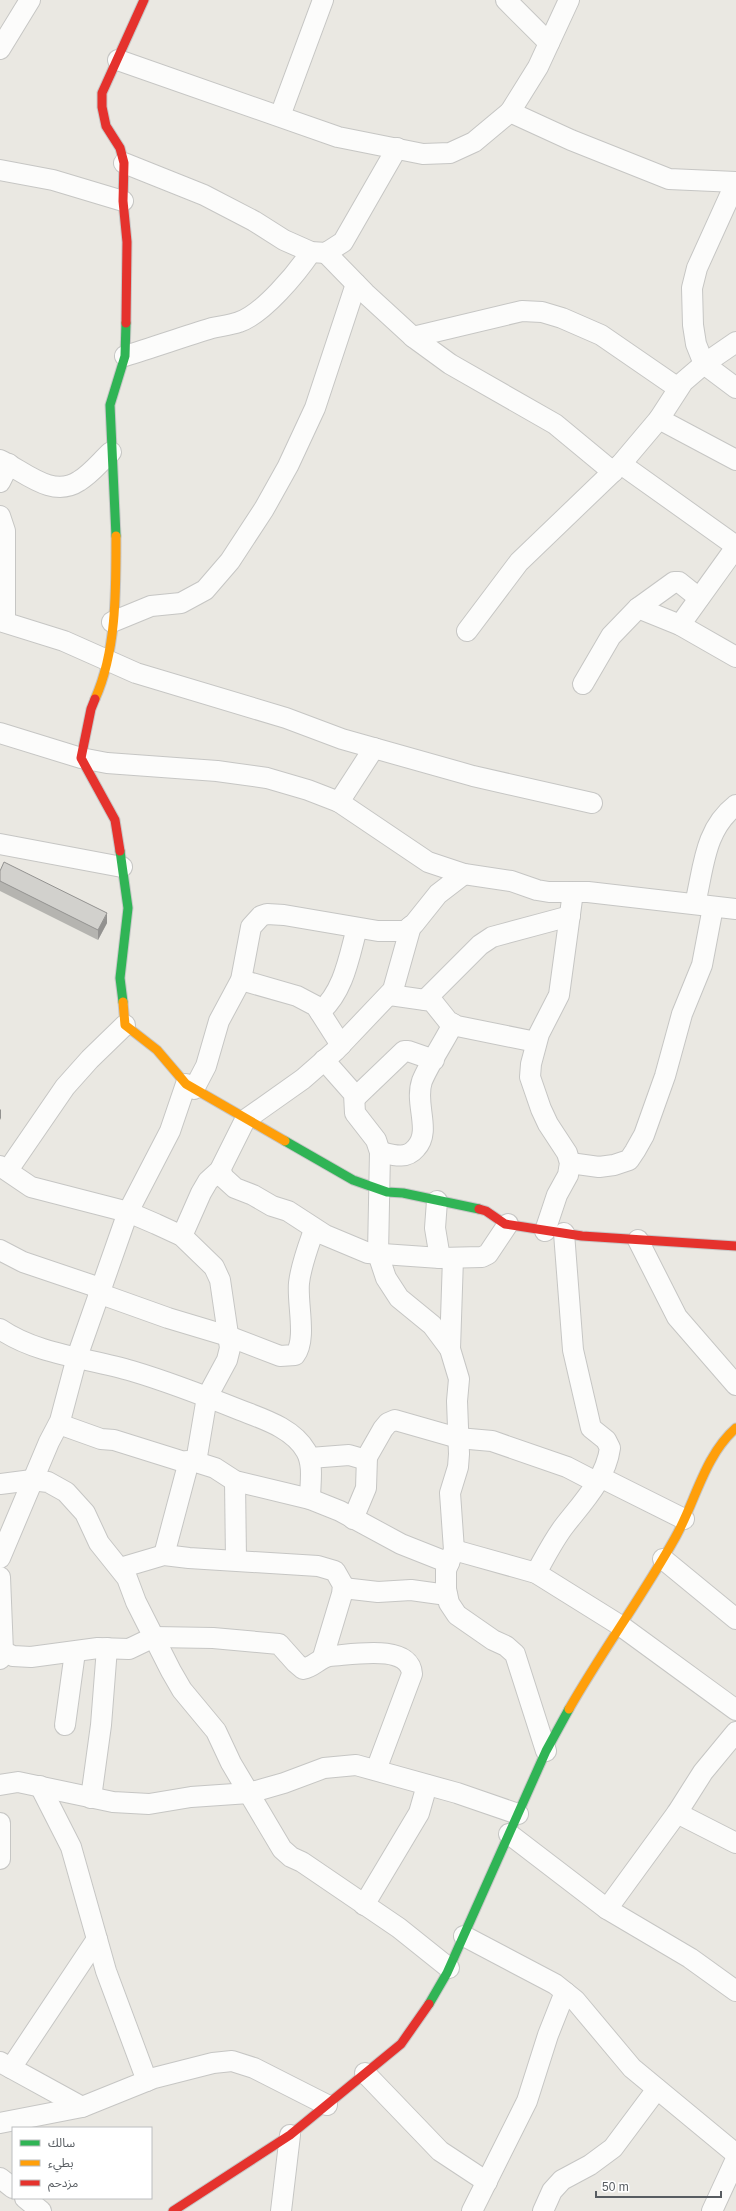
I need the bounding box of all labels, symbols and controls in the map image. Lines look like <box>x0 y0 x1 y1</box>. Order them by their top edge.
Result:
legend <box>12 2127 152 2199</box>
text: سالك <box>48 2136 75 2150</box>
text: بطيء <box>48 2156 74 2173</box>
scale bar <box>596 2173 721 2199</box>
text: مزدحم <box>48 2176 78 2192</box>
text: 50 m <box>602 2180 629 2194</box>

